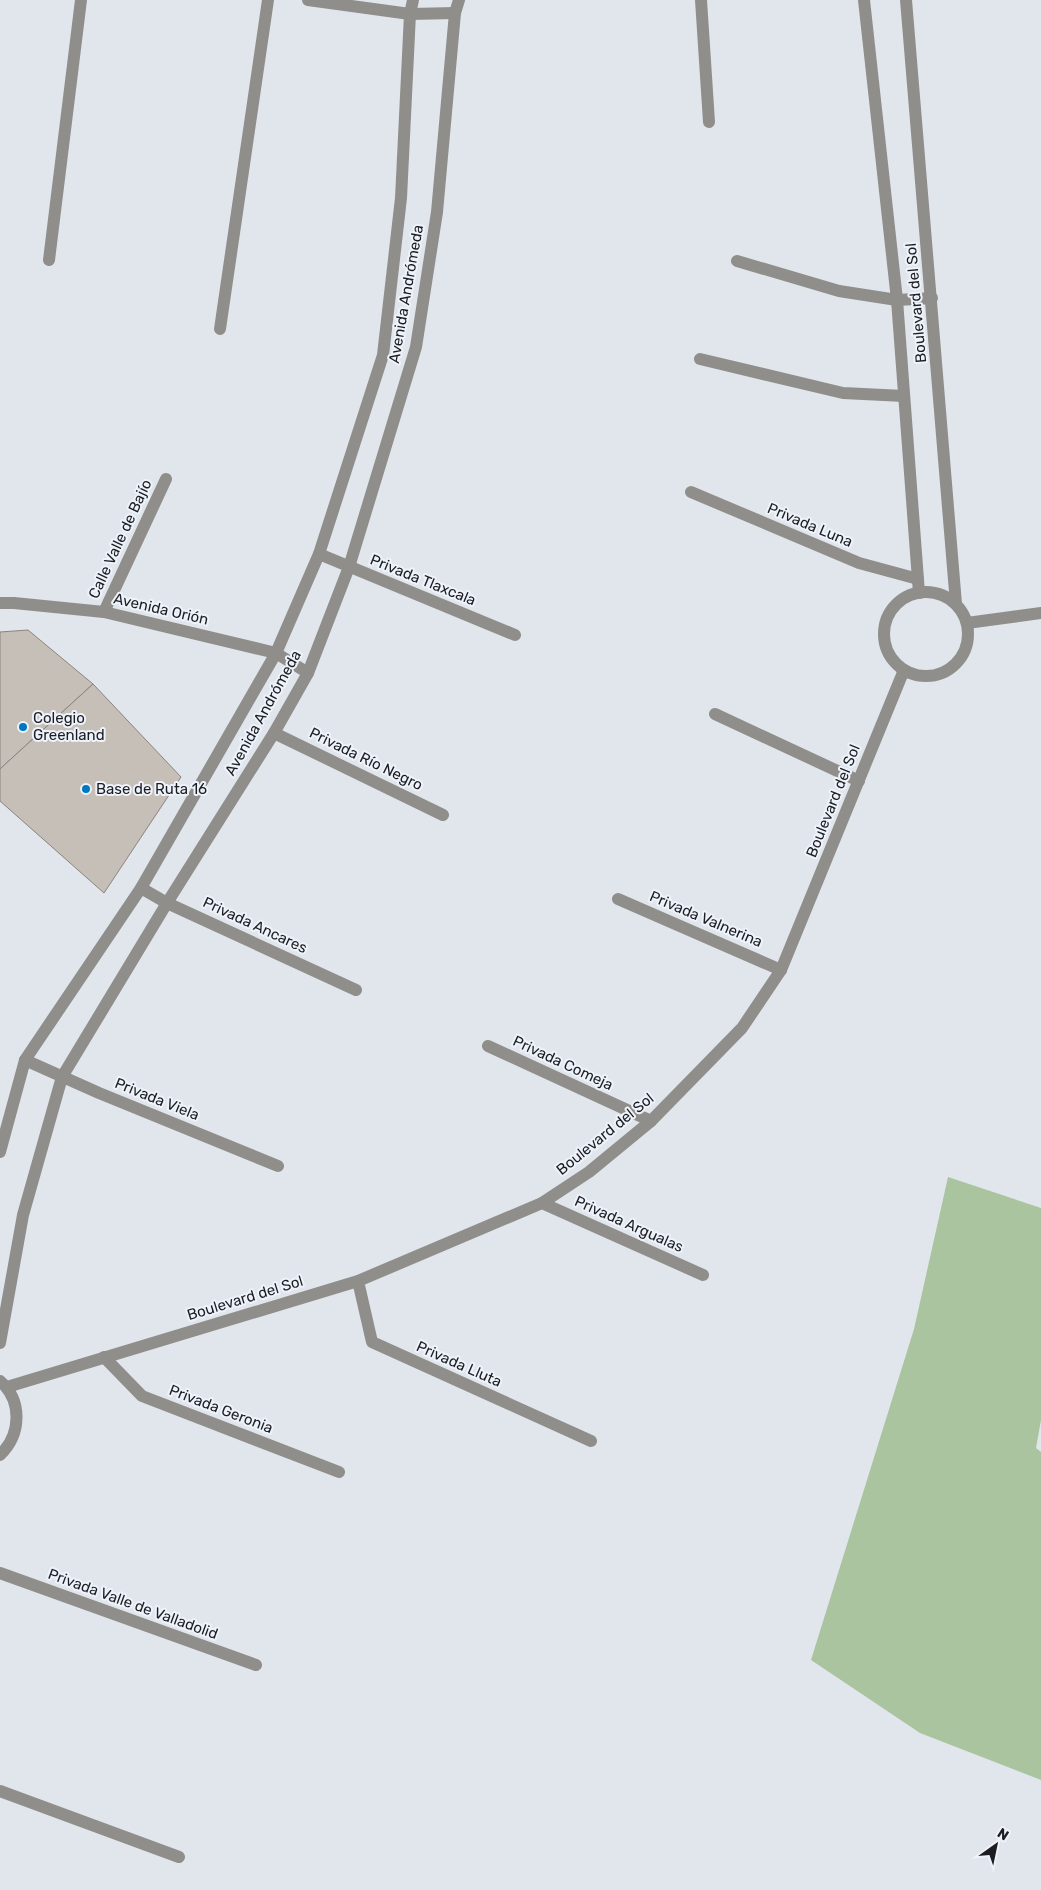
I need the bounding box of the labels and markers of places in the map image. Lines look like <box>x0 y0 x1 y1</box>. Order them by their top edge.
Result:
place label: Colegio Greenland <box>33 709 105 744</box>
marker: Colegio Greenland <box>17 721 29 733</box>
place label: Base de Ruta 16 <box>96 780 207 798</box>
marker: Base de Ruta 16 <box>80 783 92 795</box>

